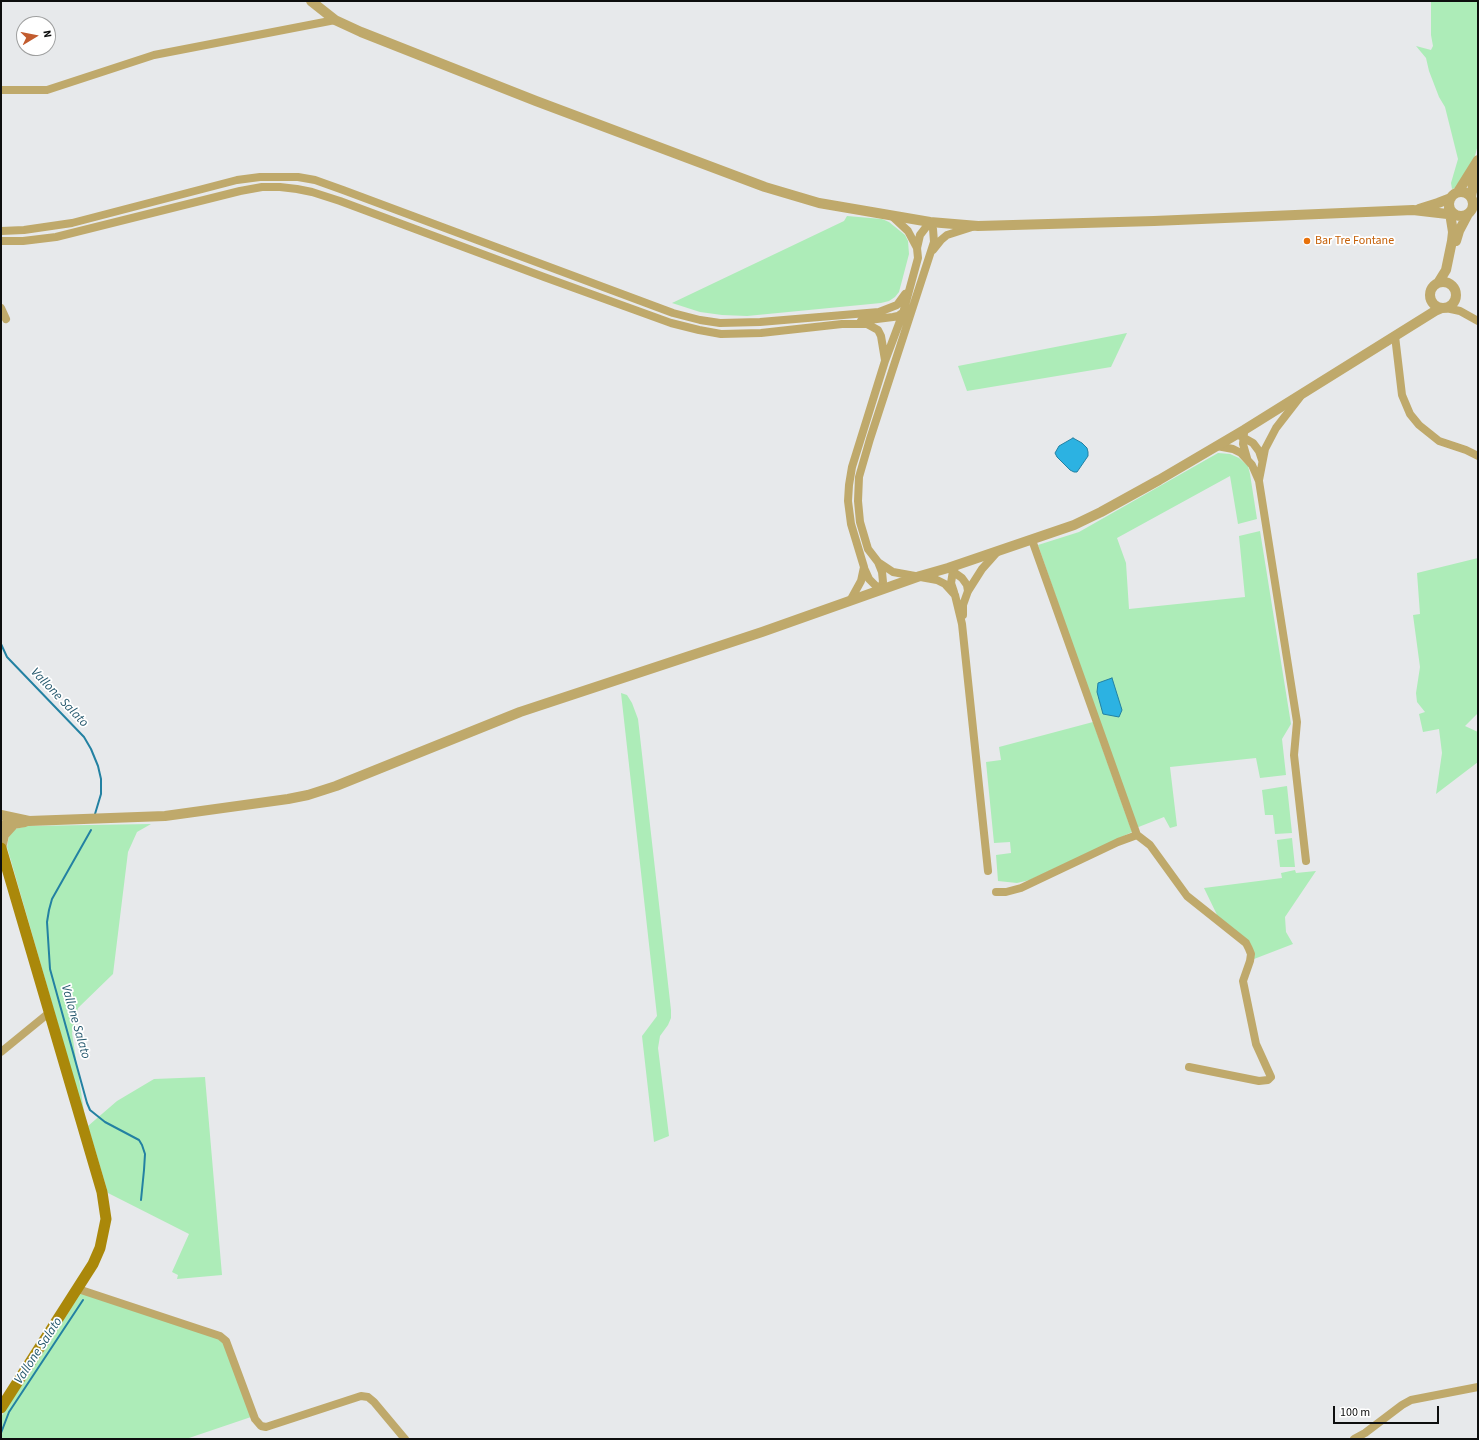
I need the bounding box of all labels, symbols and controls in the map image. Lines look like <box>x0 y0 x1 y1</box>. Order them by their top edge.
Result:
north arrow <box>16 16 56 56</box>
text: N <box>39 29 55 39</box>
place label: Bar Tre Fontane <box>1315 234 1394 248</box>
marker: Bar Tre Fontane <box>1302 236 1312 246</box>
water label: Vallone Salato <box>27 665 91 731</box>
water label: Vallone Salato <box>57 983 93 1061</box>
water label: Vallone Salato <box>12 1315 66 1387</box>
scale bar <box>1335 1398 1441 1424</box>
text: 100 m <box>1340 1404 1370 1421</box>

